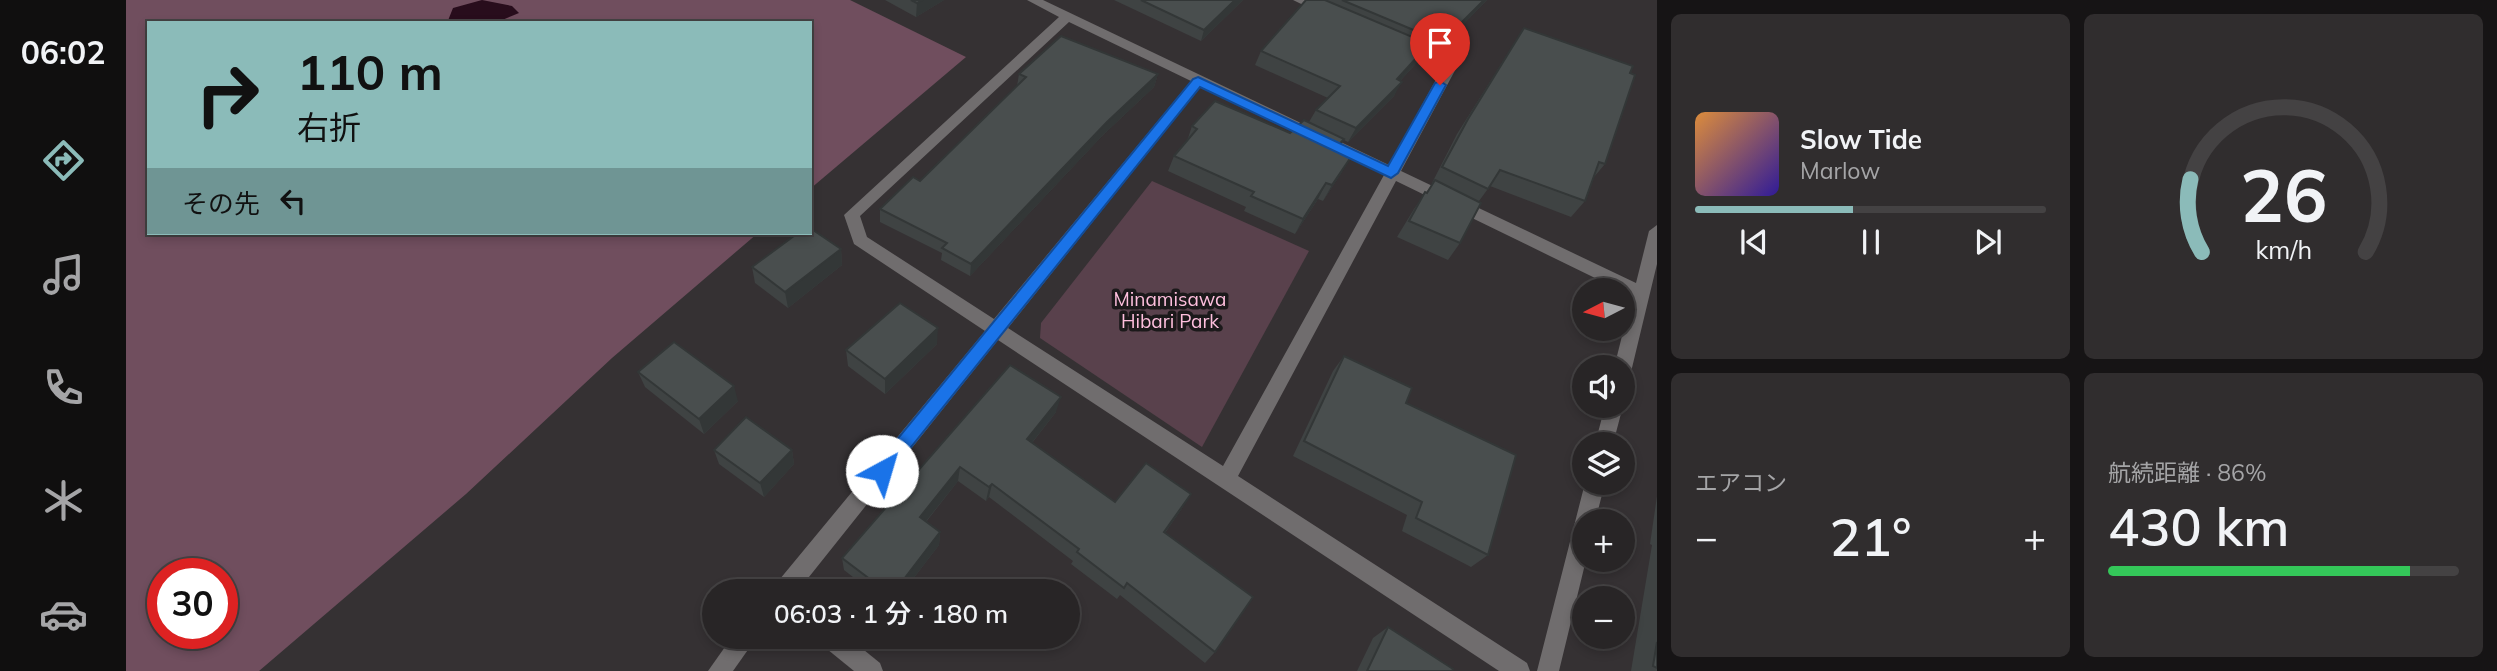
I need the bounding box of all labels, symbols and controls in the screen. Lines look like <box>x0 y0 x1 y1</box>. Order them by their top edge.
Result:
pin <box>1410 13 1470 85</box>
icon: arrive <box>1421 24 1459 62</box>
text: 06:02 <box>21 32 105 72</box>
text: 110 m <box>297 41 443 102</box>
icon: right <box>182 49 273 140</box>
text: 右折 <box>297 107 361 147</box>
text: Slow Tide <box>1800 123 1922 156</box>
icon: directions <box>39 136 88 185</box>
text: 26 <box>2240 150 2327 241</box>
text: Marlow <box>1800 156 1880 185</box>
icon: left <box>274 182 312 220</box>
text: その先 <box>182 187 260 220</box>
icon: previous <box>1735 223 1773 261</box>
icon: pause <box>1852 223 1890 261</box>
icon: next <box>1969 223 2007 261</box>
text: km/h <box>2255 234 2312 265</box>
icon: music <box>39 250 88 299</box>
north arrow <box>1572 278 1634 341</box>
map controls <box>1572 278 1635 649</box>
park label: Minamisawa Hibari Park <box>1113 287 1227 333</box>
button: sound <box>1572 355 1635 418</box>
icon: phone <box>39 363 88 412</box>
button: layers <box>1572 432 1635 495</box>
position arrow <box>845 434 919 508</box>
text: 航続距離 · 86% <box>2108 458 2266 487</box>
text: エアコン <box>1695 468 1787 497</box>
icon: climate <box>39 476 88 525</box>
text: 430 km <box>2108 494 2289 559</box>
text: 21° <box>1830 504 1911 569</box>
button: + <box>1572 509 1635 572</box>
text: − <box>1695 513 1718 561</box>
text: + <box>2023 513 2046 561</box>
speed limit sign: 30 <box>147 558 238 649</box>
button: − <box>1572 586 1635 649</box>
icon: car <box>39 590 88 639</box>
text: 06:03 · 1 分 · 180 m <box>774 597 1008 630</box>

